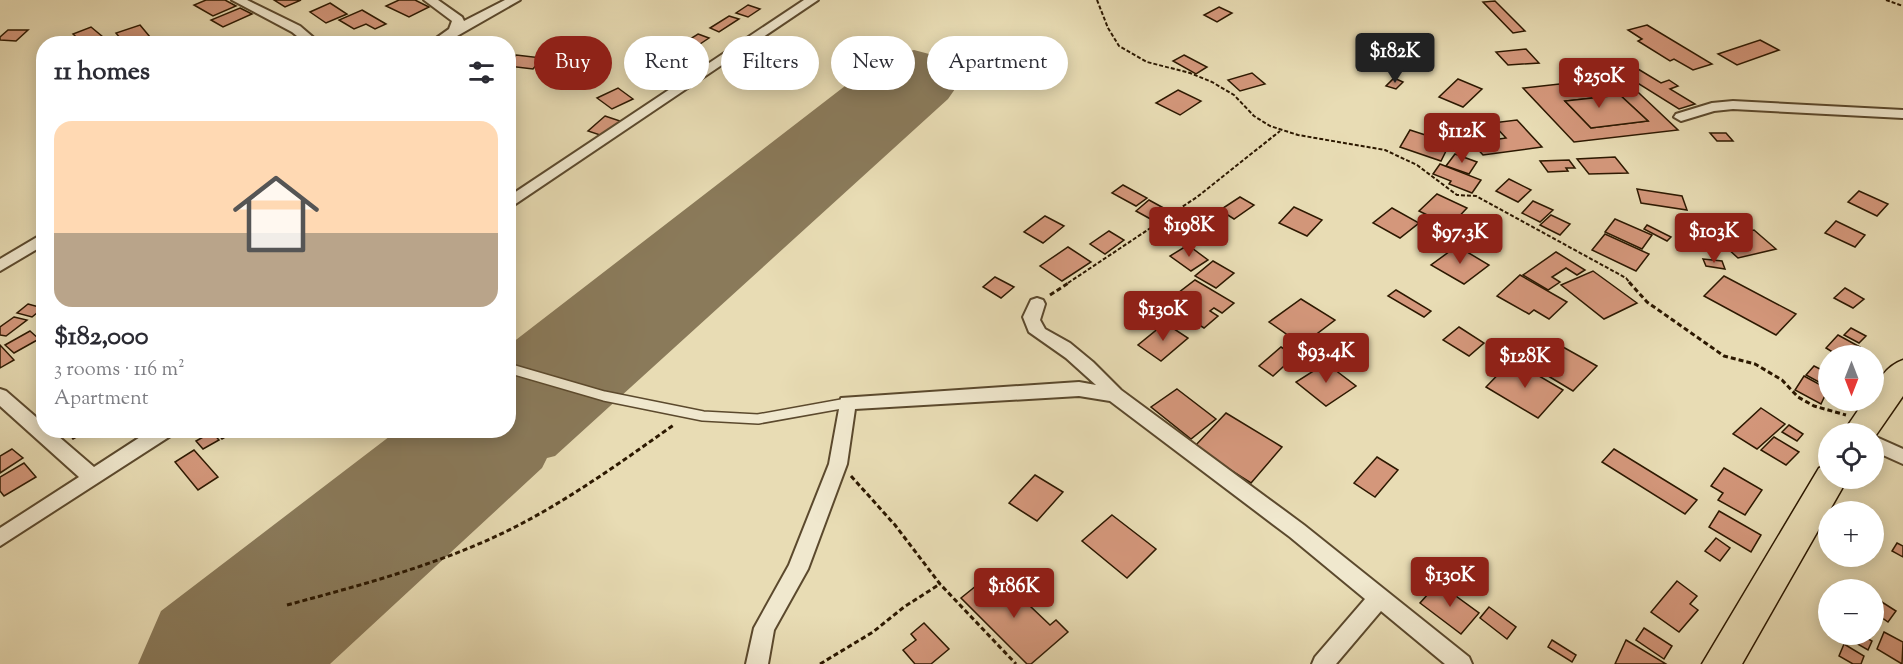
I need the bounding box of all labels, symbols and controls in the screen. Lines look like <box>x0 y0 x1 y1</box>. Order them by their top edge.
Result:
pin: $182K <box>1353 33 1437 84</box>
chip: Buy <box>534 36 612 90</box>
chip: Rent <box>624 36 709 90</box>
chip: Filters <box>721 36 819 90</box>
chip: New <box>831 36 915 90</box>
chip: Apartment <box>927 36 1068 90</box>
text: $182K <box>1369 38 1421 67</box>
text: 11 homes <box>54 54 150 91</box>
icon: filters <box>465 56 498 89</box>
pin: $250K <box>1557 58 1641 109</box>
text: $250K <box>1573 63 1625 92</box>
pin: $112K <box>1420 113 1504 164</box>
text: $112K <box>1438 118 1486 147</box>
icon: home <box>222 160 330 268</box>
pin: $198K <box>1147 207 1231 258</box>
text: $198K <box>1163 212 1215 241</box>
pin: $103K <box>1672 213 1756 264</box>
pin: $97.3K <box>1411 214 1509 265</box>
text: $103K <box>1689 218 1739 247</box>
text: $97.3K <box>1431 219 1489 248</box>
pin: $130K <box>1121 291 1205 342</box>
text: $130K <box>1138 296 1188 325</box>
text: $182,000 <box>54 319 149 356</box>
pin: $93.4K <box>1277 333 1375 384</box>
text: $93.4K <box>1297 338 1355 367</box>
pin: $128K <box>1483 338 1567 389</box>
text: $128K <box>1499 343 1551 372</box>
north arrow <box>1818 345 1884 411</box>
map controls <box>1818 345 1884 645</box>
text: 3 rooms · 116 m² <box>54 356 185 385</box>
text: Apartment <box>54 385 149 414</box>
button: locate <box>1818 423 1884 489</box>
button: + <box>1818 501 1884 567</box>
pin: $130K <box>1408 557 1492 608</box>
text: $130K <box>1425 562 1475 591</box>
pin: $186K <box>972 568 1056 619</box>
text: $186K <box>988 573 1040 602</box>
button: − <box>1818 579 1884 645</box>

